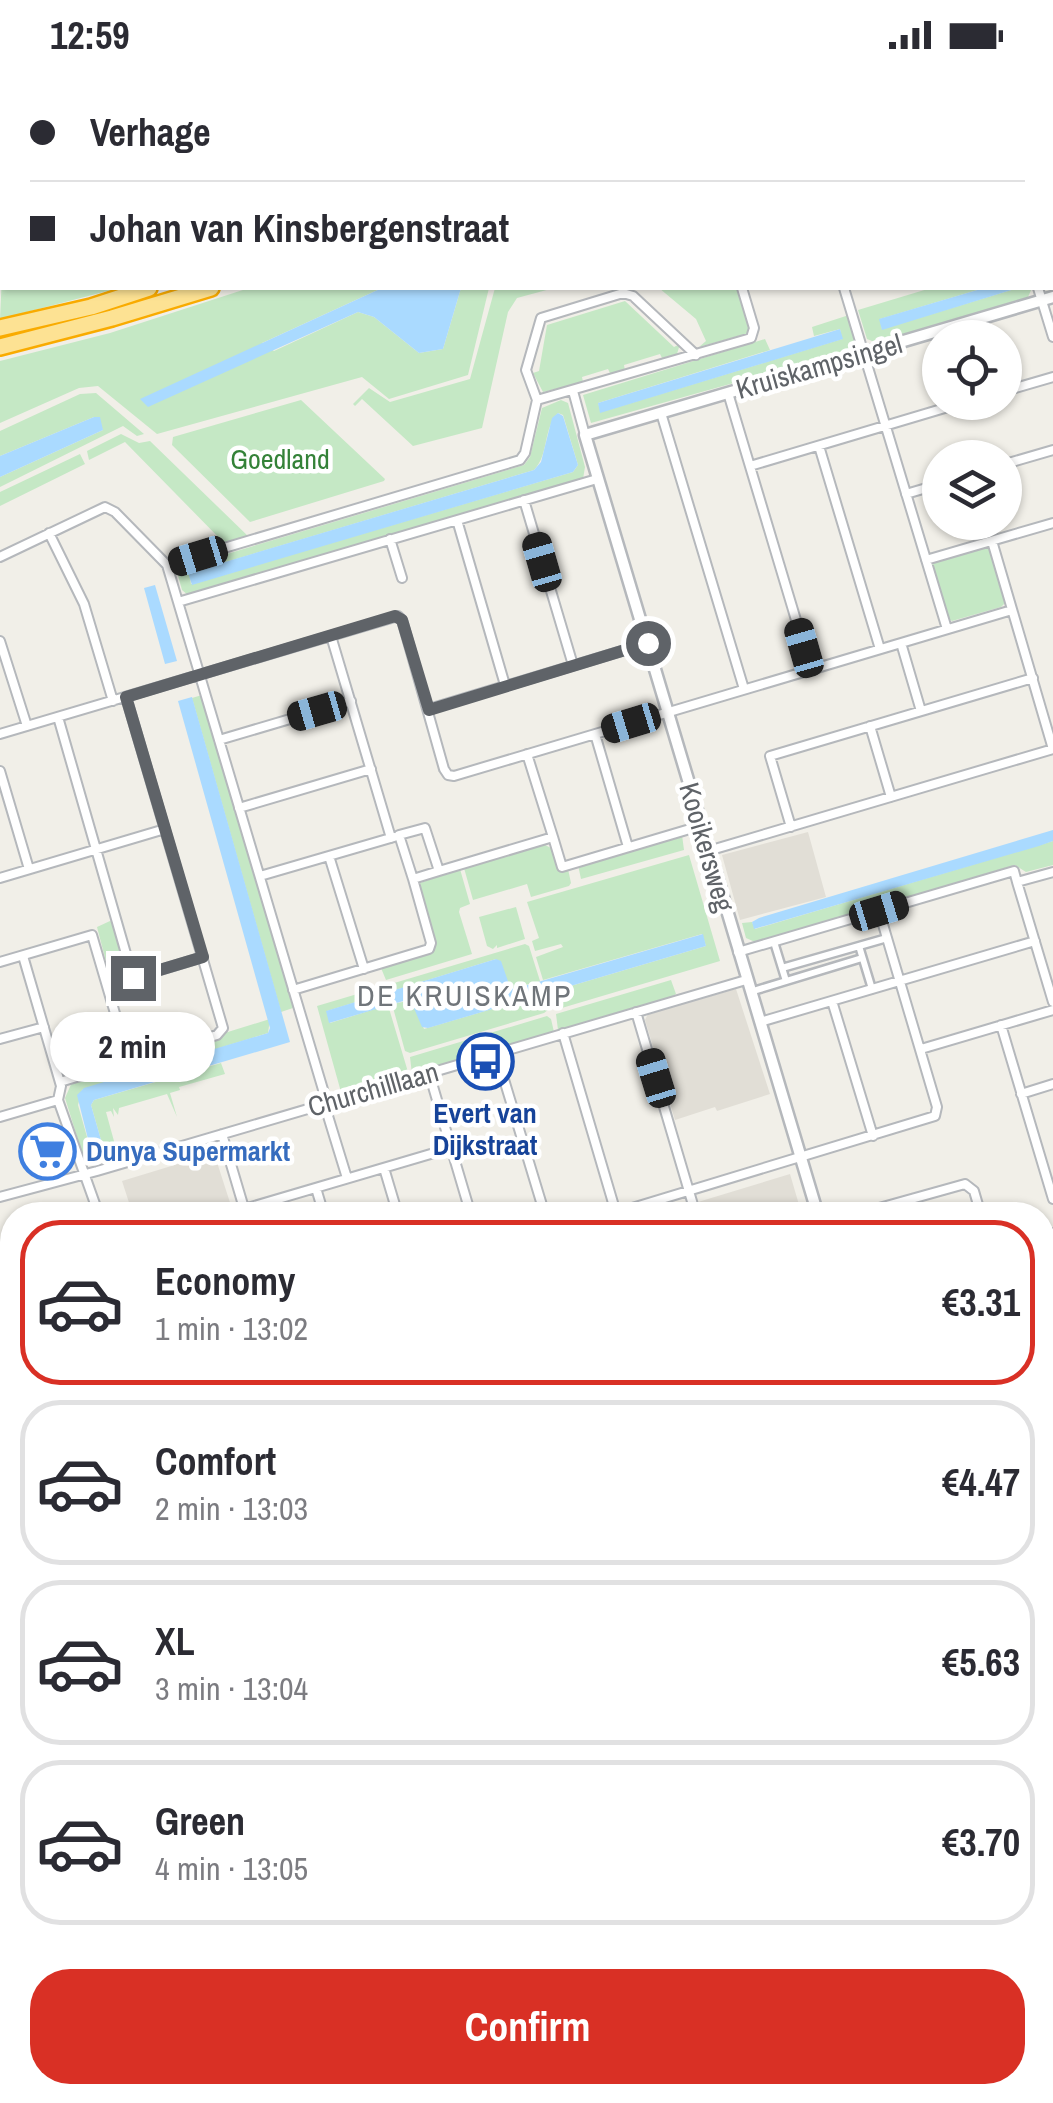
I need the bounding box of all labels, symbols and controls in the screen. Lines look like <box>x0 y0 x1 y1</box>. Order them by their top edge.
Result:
text: 12:59 <box>50 10 130 61</box>
text: Verhage <box>90 107 211 158</box>
text: Johan van Kinsbergenstraat <box>90 203 509 254</box>
map controls <box>922 320 1022 540</box>
button: locate <box>922 320 1022 420</box>
street label: Kruiskampsingel <box>732 324 906 408</box>
park label: Goedland <box>230 440 330 478</box>
button: layers <box>922 440 1022 540</box>
car <box>519 529 565 595</box>
car <box>165 533 231 579</box>
car <box>781 615 827 681</box>
route start <box>626 621 671 666</box>
car <box>284 688 350 734</box>
car <box>598 700 664 746</box>
street label: Kooikersweg <box>670 778 744 916</box>
car <box>846 888 912 934</box>
route end <box>111 956 156 1001</box>
district label: DE KRUISKAMP <box>357 975 573 1015</box>
callout: 2 min <box>51 1013 216 1083</box>
text: 2 min <box>98 1025 167 1068</box>
bus stop icon: Evert van Dijkstraat <box>455 1032 515 1092</box>
car <box>633 1045 679 1111</box>
street label: Churchilllaan <box>303 1052 443 1126</box>
place label: Evert van Dijkstraat <box>433 1094 538 1164</box>
supermarket icon: Dunya Supermarkt <box>17 1121 77 1181</box>
place label: Dunya Supermarkt <box>86 1132 291 1170</box>
text: Economy <box>155 1256 295 1307</box>
icon: car <box>35 1258 125 1348</box>
text: €3.31 <box>942 1277 1020 1328</box>
text: 1 min · 13:02 <box>155 1307 308 1350</box>
text: Comfort <box>155 1436 276 1487</box>
icon: car <box>35 1438 125 1528</box>
text: €4.47 <box>942 1457 1020 1508</box>
text: 2 min · 13:03 <box>155 1487 308 1530</box>
text: XL <box>155 1616 195 1667</box>
icon: car <box>35 1618 125 1708</box>
text: €5.63 <box>942 1637 1020 1688</box>
text: 3 min · 13:04 <box>155 1667 308 1710</box>
text: Green <box>155 1796 245 1847</box>
icon: car <box>35 1798 125 1888</box>
text: €3.70 <box>942 1817 1020 1868</box>
text: 4 min · 13:05 <box>155 1847 308 1890</box>
button: Confirm <box>30 1969 1025 2084</box>

